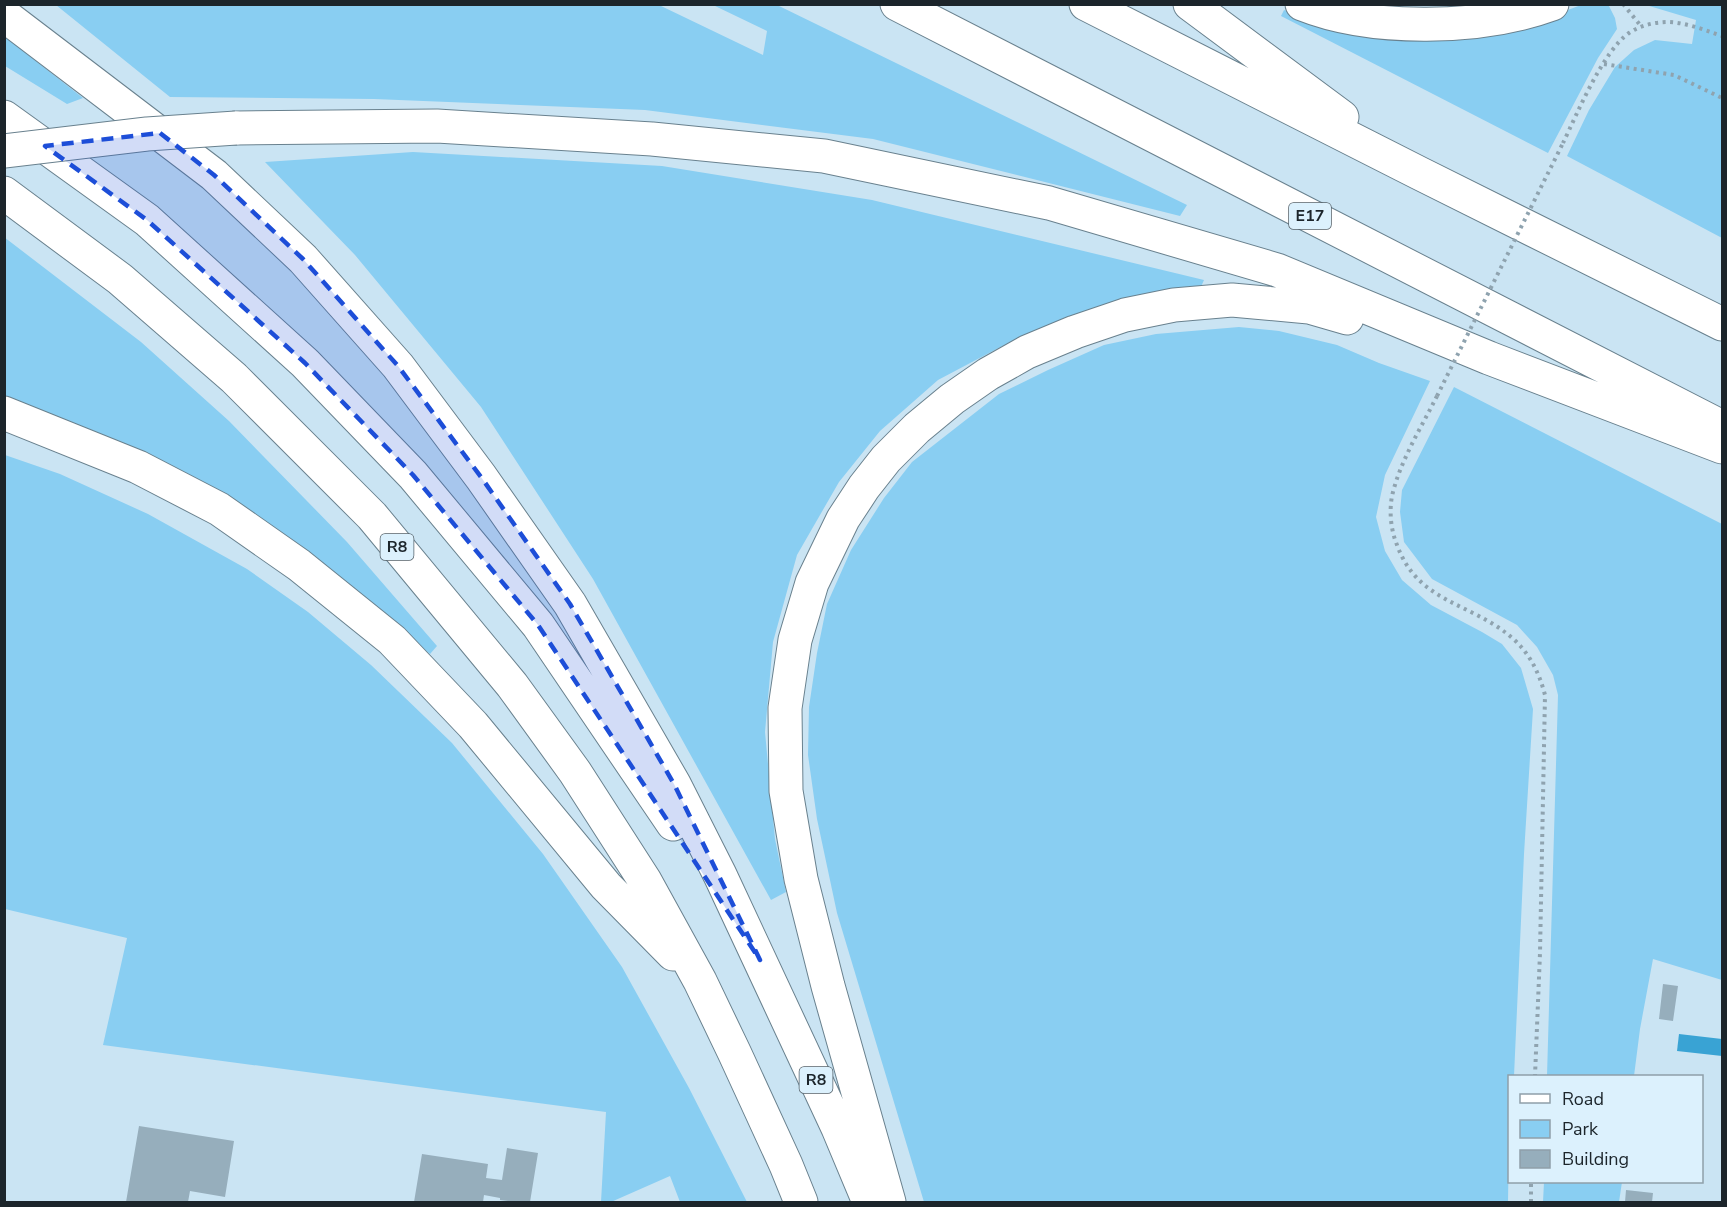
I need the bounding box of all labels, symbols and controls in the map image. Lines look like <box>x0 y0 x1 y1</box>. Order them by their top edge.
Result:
road number: E17 <box>1289 203 1331 229</box>
road number: R8 <box>380 534 414 560</box>
road number: R8 <box>800 1067 832 1093</box>
legend <box>1508 1075 1703 1183</box>
text: Road <box>1562 1087 1604 1111</box>
text: Park <box>1562 1117 1599 1141</box>
text: Building <box>1562 1147 1629 1171</box>

